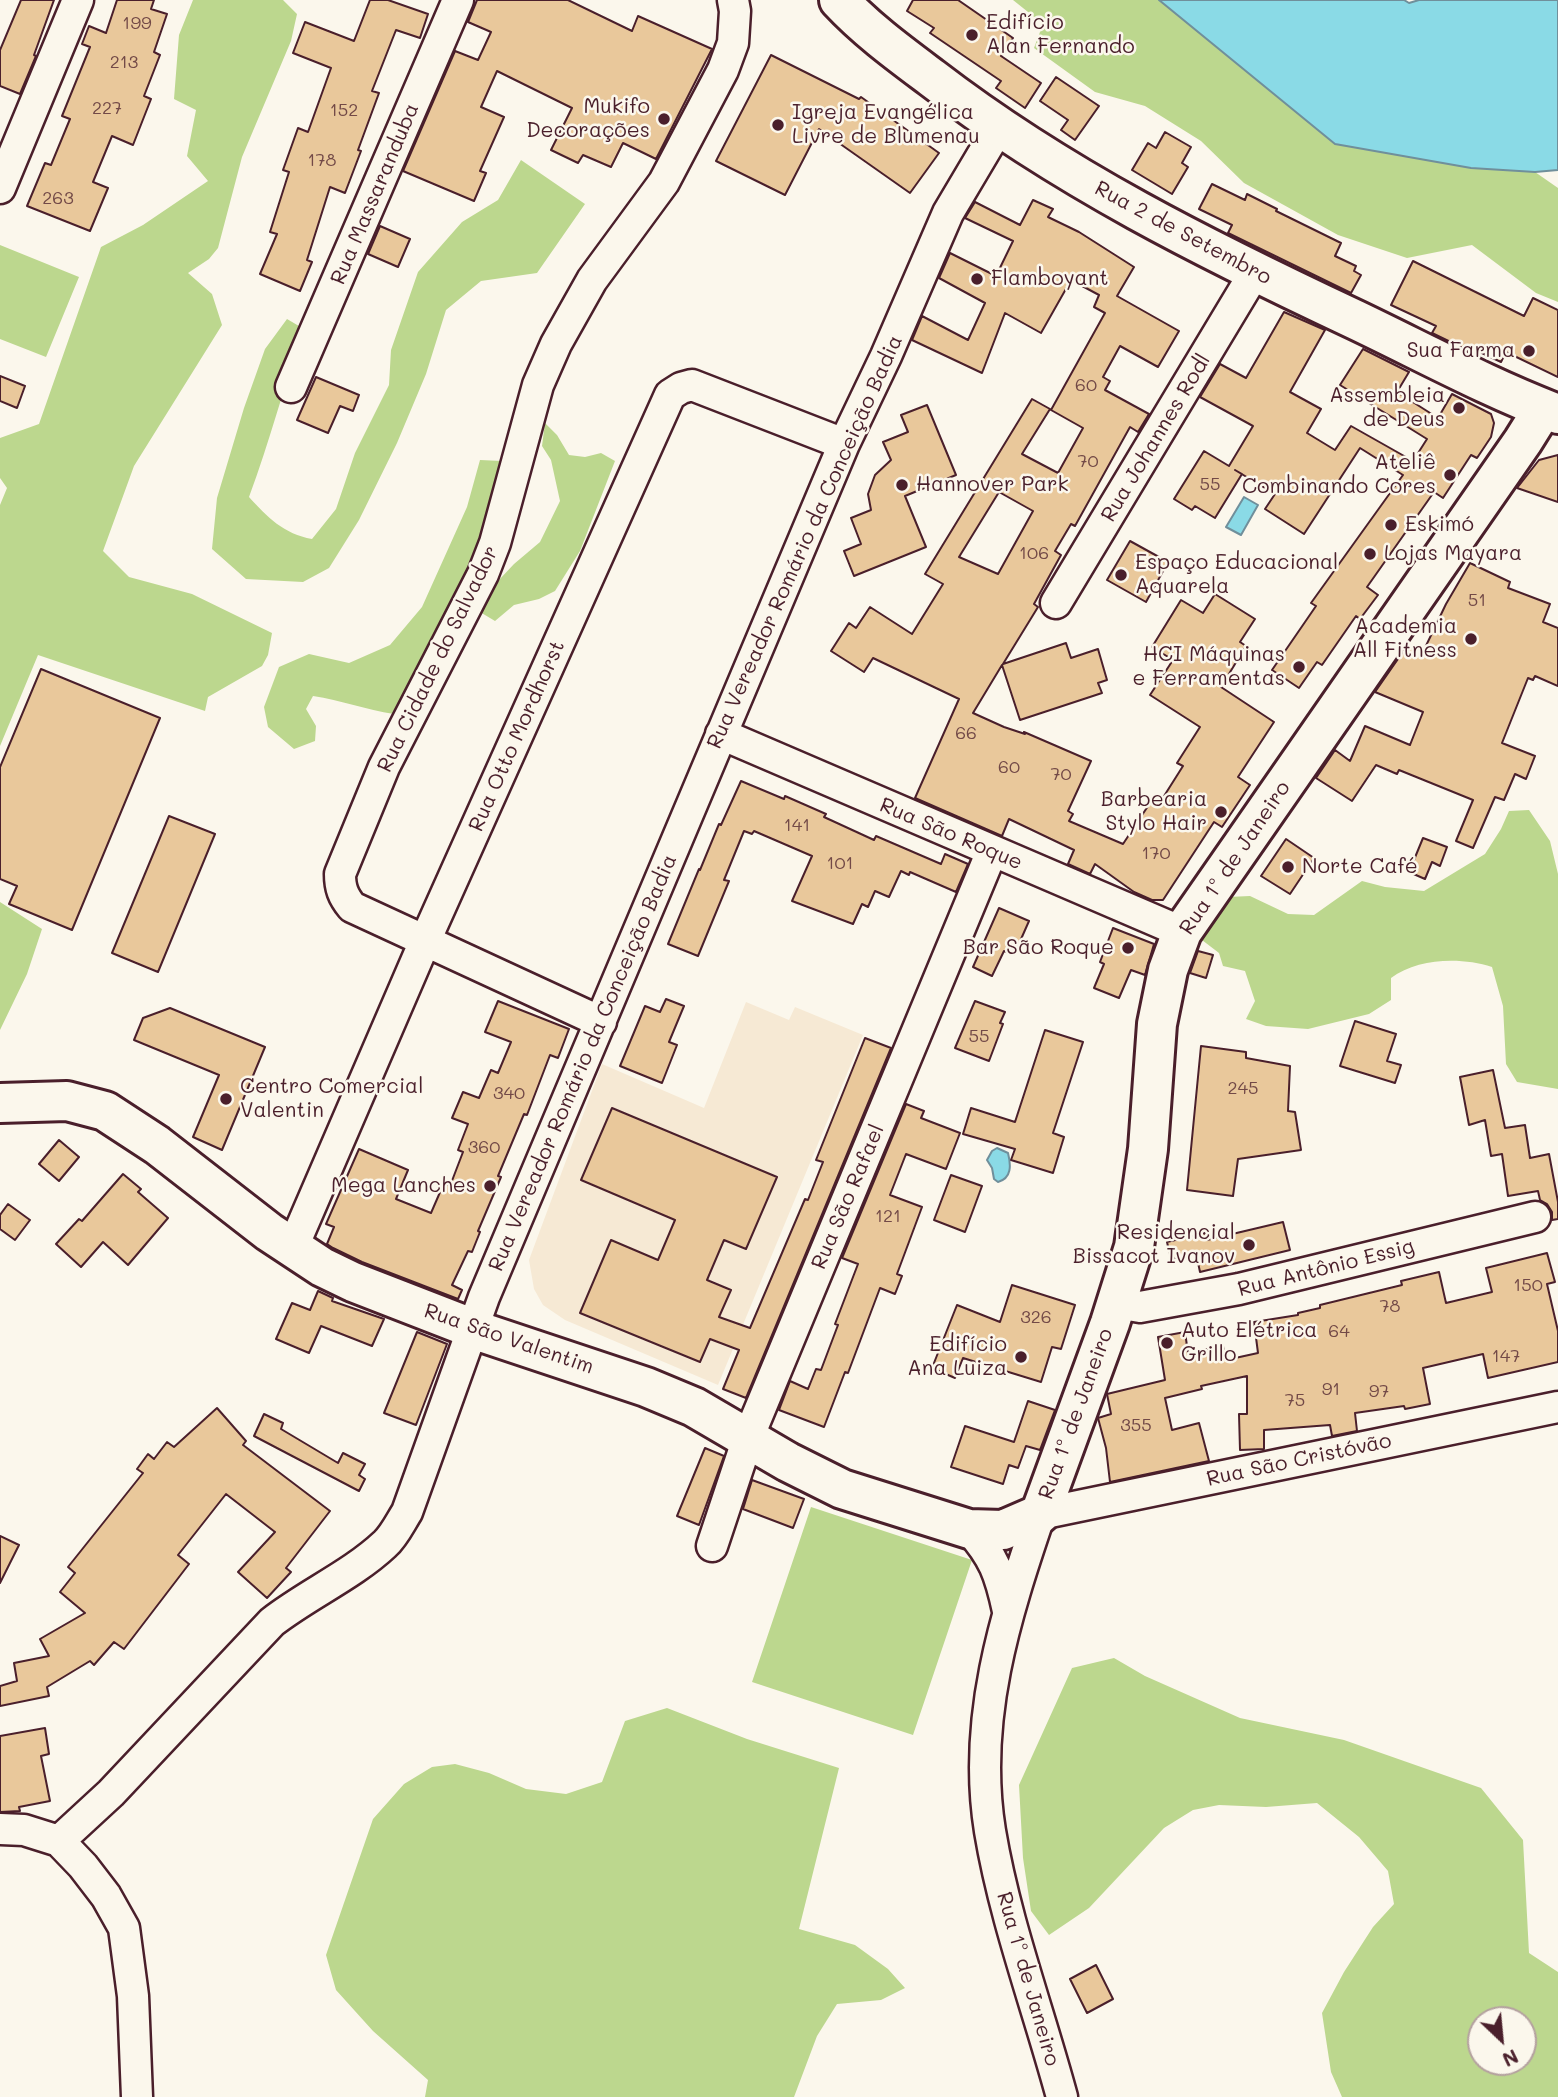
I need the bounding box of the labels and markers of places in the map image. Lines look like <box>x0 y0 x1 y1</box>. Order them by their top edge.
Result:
place label: Edifício Alan Fernando <box>986 10 1135 60</box>
marker: Edifício Alan Fernando <box>964 27 980 43</box>
place label: Mukifo Decorações <box>526 94 650 144</box>
place label: Igreja Evangélica Livre de Blumenau <box>792 100 980 150</box>
marker: Mukifo Decorações <box>656 111 672 127</box>
marker: Igreja Evangélica Livre de Blumenau <box>770 117 786 133</box>
place label: Flamboyant <box>991 266 1109 292</box>
marker: Flamboyant <box>969 271 985 287</box>
place label: Sua Farma <box>1407 338 1515 364</box>
marker: Sua Farma <box>1521 343 1537 359</box>
place label: Assembleia de Deus <box>1329 383 1445 433</box>
marker: Assembleia de Deus <box>1451 400 1467 416</box>
place label: Ateliê Combinando Cores <box>1242 450 1436 500</box>
marker: Ateliê Combinando Cores <box>1442 467 1458 483</box>
place label: Hannover Park <box>916 472 1069 498</box>
marker: Hannover Park <box>894 477 910 493</box>
place label: Eskimó <box>1405 512 1474 538</box>
marker: Eskimó <box>1383 517 1399 533</box>
place label: Lojas Mayara <box>1384 541 1522 567</box>
marker: Lojas Mayara <box>1362 546 1378 562</box>
place label: Espaço Educacional Aquarela <box>1135 550 1338 600</box>
marker: Espaço Educacional Aquarela <box>1113 567 1129 583</box>
place label: Academia All Fitness <box>1353 614 1457 664</box>
marker: Academia All Fitness <box>1463 631 1479 647</box>
place label: HCI Máquinas e Ferramentas <box>1132 642 1285 692</box>
marker: HCI Máquinas e Ferramentas <box>1291 659 1307 675</box>
place label: Barbearia Stylo Hair <box>1101 787 1207 837</box>
marker: Barbearia Stylo Hair <box>1213 804 1229 820</box>
place label: Norte Café <box>1302 854 1418 880</box>
marker: Norte Café <box>1280 859 1296 875</box>
place label: Bar São Roque <box>963 935 1114 961</box>
marker: Bar São Roque <box>1120 940 1136 956</box>
place label: Centro Comercial Valentin <box>240 1074 423 1124</box>
marker: Centro Comercial Valentin <box>218 1091 234 1107</box>
place label: Mega Lanches <box>331 1173 476 1199</box>
marker: Mega Lanches <box>482 1178 498 1194</box>
place label: Residencial Bissacot Ivanov <box>1073 1220 1235 1270</box>
marker: Residencial Bissacot Ivanov <box>1241 1237 1257 1253</box>
place label: Auto Elétrica Grillo <box>1181 1318 1317 1368</box>
place label: Edifício Ana Luiza <box>907 1332 1007 1382</box>
marker: Auto Elétrica Grillo <box>1159 1335 1175 1351</box>
marker: Edifício Ana Luiza <box>1013 1349 1029 1365</box>

